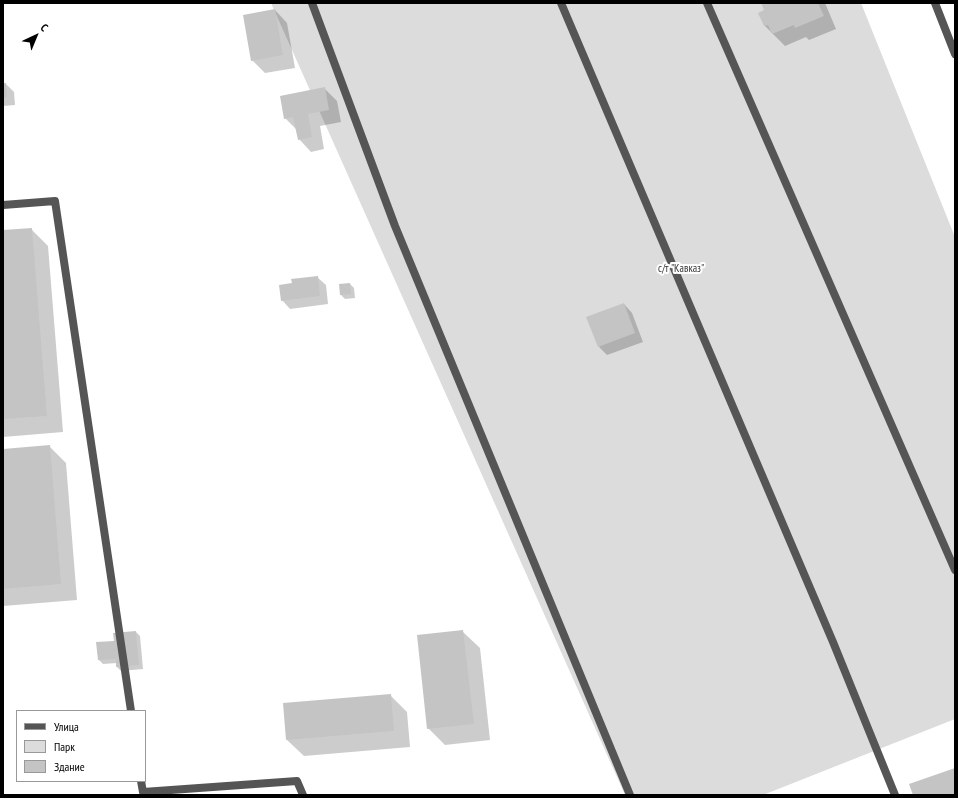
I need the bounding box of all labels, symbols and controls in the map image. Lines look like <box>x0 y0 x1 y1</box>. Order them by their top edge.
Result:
north arrow <box>16 16 56 56</box>
text: С <box>38 21 51 34</box>
park label: с/т "Кавказ" <box>658 262 704 276</box>
legend <box>16 710 146 782</box>
text: Улица <box>54 719 79 734</box>
text: Парк <box>54 739 75 754</box>
text: Здание <box>54 759 85 774</box>

